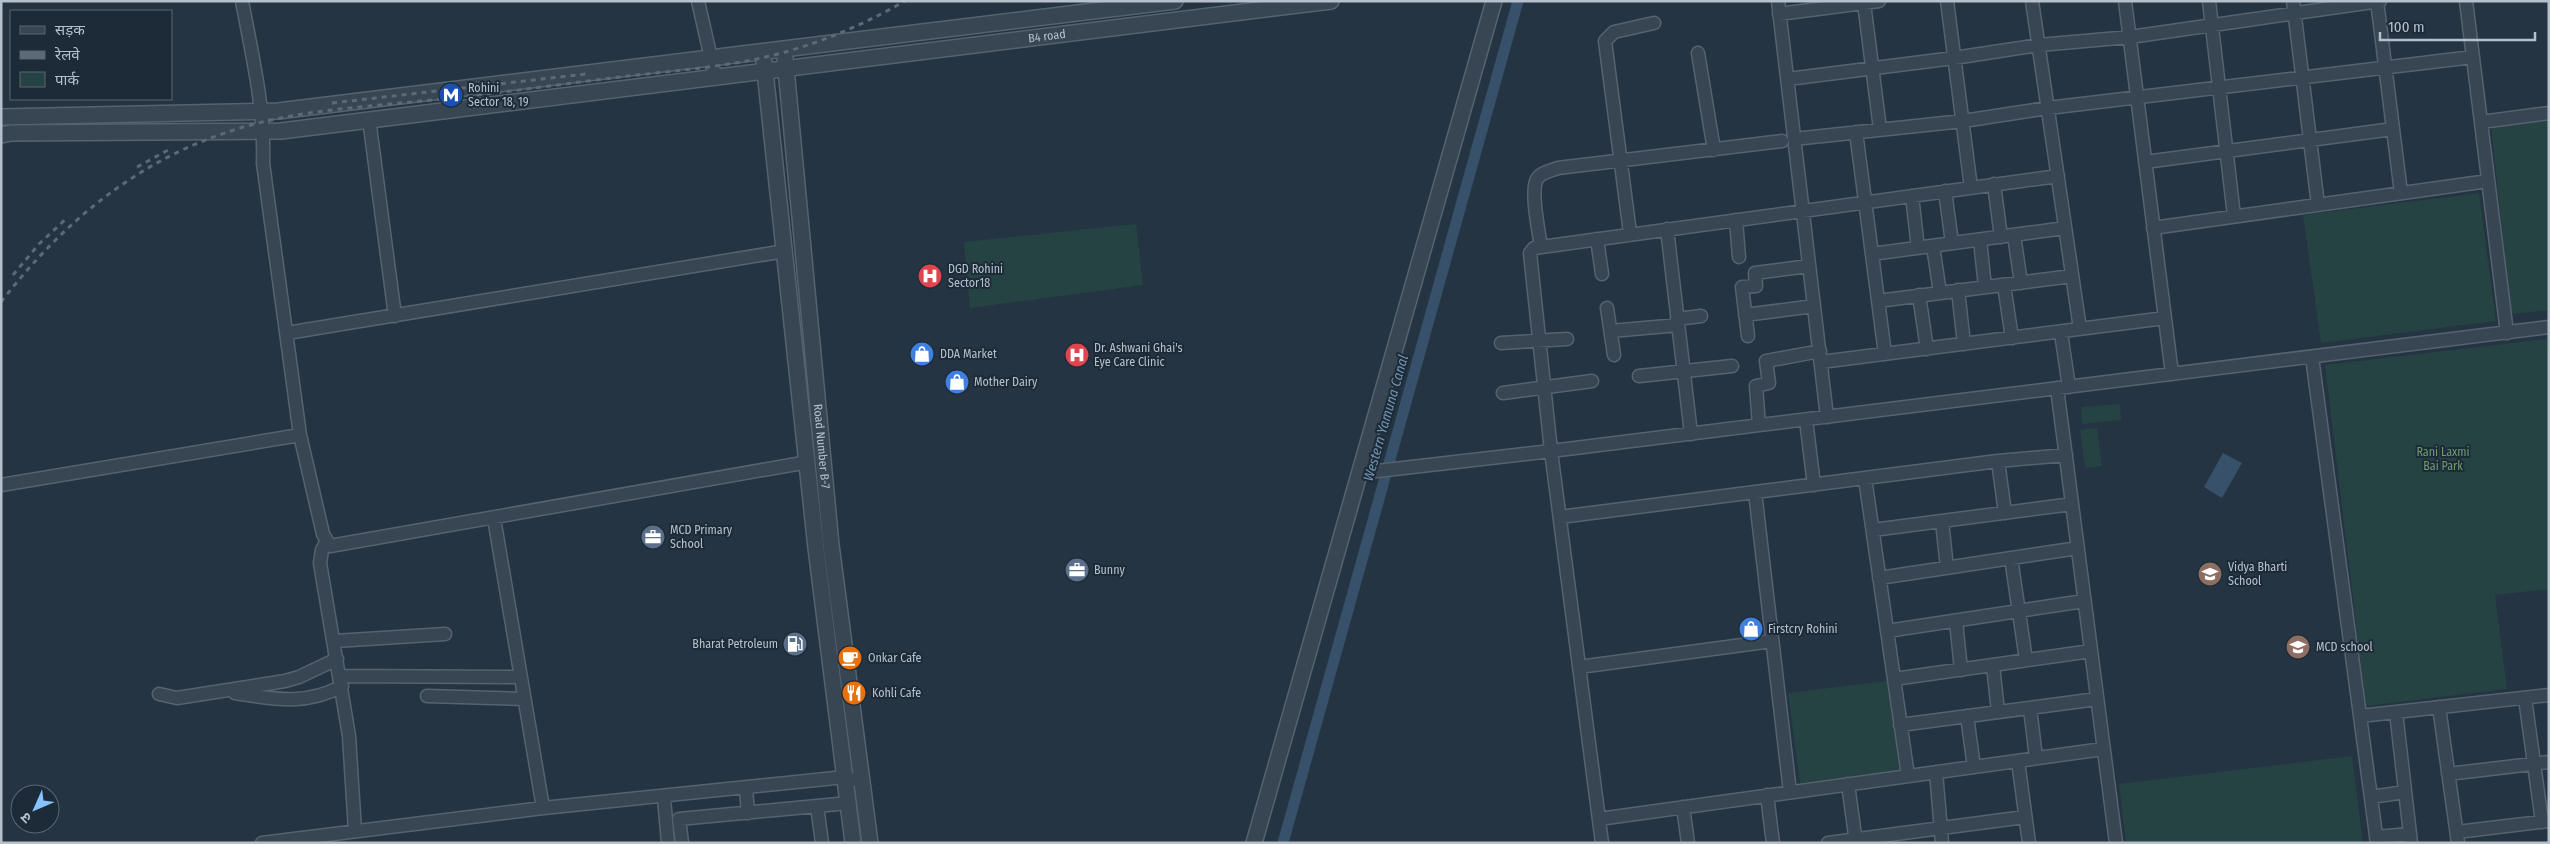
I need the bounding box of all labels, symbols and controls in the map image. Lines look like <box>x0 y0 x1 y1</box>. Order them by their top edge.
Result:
legend <box>10 10 172 100</box>
scale bar <box>2380 10 2535 42</box>
text: 100 m <box>2388 18 2425 36</box>
text: सड़क <box>55 21 85 39</box>
street label: B4 road <box>1027 27 1066 45</box>
text: रेलवे <box>54 46 80 64</box>
text: पार्क <box>55 71 79 89</box>
place label: Rohini Sector 18, 19 <box>468 81 529 109</box>
metro station icon: Rohini Sector 18, 19 <box>438 82 464 108</box>
place label: DGD Rohini Sector18 <box>948 262 1003 290</box>
hospital icon: DGD Rohini Sector18 <box>917 263 943 289</box>
shop icon: DDA Market <box>909 341 935 367</box>
place label: Dr. Ashwani Ghai's Eye Care Clinic <box>1094 341 1183 369</box>
hospital icon: Dr. Ashwani Ghai's Eye Care Clinic <box>1064 342 1090 368</box>
place label: DDA Market <box>940 347 997 361</box>
water label: Western Yamuna Canal <box>1360 353 1412 483</box>
shop icon: Mother Dairy <box>944 369 970 395</box>
place label: Mother Dairy <box>974 375 1038 389</box>
street label: Road Number B-7 <box>811 403 833 489</box>
park label: Rani Laxmi Bai Park <box>2416 445 2470 473</box>
place label: MCD Primary School <box>670 523 733 551</box>
office icon: MCD Primary School <box>640 524 666 550</box>
office icon: Bunny <box>1064 557 1090 583</box>
place label: Vidya Bharti School <box>2228 560 2287 588</box>
school or university icon: Vidya Bharti School <box>2197 561 2223 587</box>
place label: Bunny <box>1094 563 1125 577</box>
shop icon: Firstcry Rohini <box>1738 616 1764 642</box>
place label: Firstcry Rohini <box>1768 622 1838 636</box>
fuel station icon: Bharat Petroleum <box>782 631 808 657</box>
school or university icon: MCD school <box>2285 634 2311 660</box>
place label: Bharat Petroleum <box>692 637 778 651</box>
place label: MCD school <box>2316 640 2373 654</box>
cafe icon: Onkar Cafe <box>837 645 863 671</box>
place label: Onkar Cafe <box>868 651 922 665</box>
restaurant icon: Kohli Cafe <box>841 680 867 706</box>
place label: Kohli Cafe <box>872 686 921 700</box>
north arrow <box>10 784 60 834</box>
text: उ <box>17 808 35 827</box>

